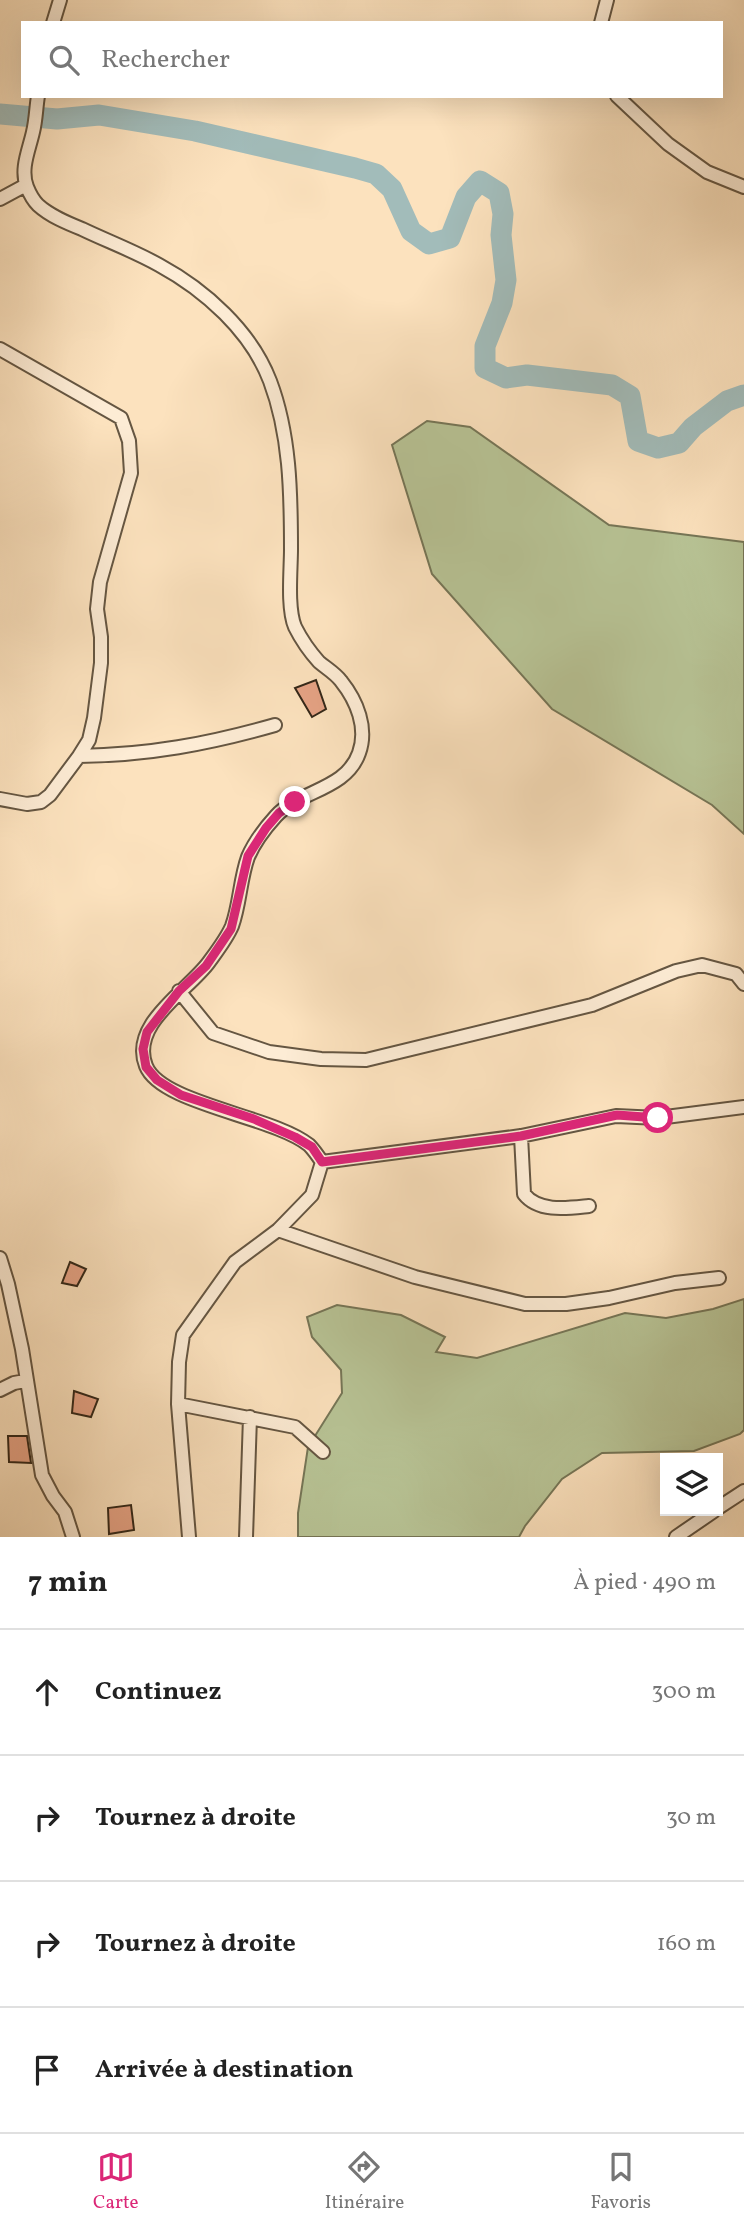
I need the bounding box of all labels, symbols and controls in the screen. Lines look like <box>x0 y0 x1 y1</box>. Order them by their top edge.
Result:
search box <box>21 21 723 98</box>
icon: search <box>45 41 83 79</box>
text: Rechercher <box>101 42 230 78</box>
route end <box>279 786 310 817</box>
route start <box>642 1102 673 1133</box>
map controls <box>660 1453 723 1516</box>
button: layers <box>660 1453 723 1516</box>
text: 7 min <box>28 1562 108 1604</box>
text: À pied · 490 m <box>573 1567 716 1599</box>
icon: ahead <box>28 1673 66 1711</box>
text: Continuez <box>95 1674 221 1710</box>
text: 300 m <box>652 1676 716 1708</box>
icon: right <box>28 1799 66 1837</box>
text: Tournez à droite <box>95 1800 296 1836</box>
text: 30 m <box>666 1802 716 1834</box>
icon: right <box>28 1925 66 1963</box>
text: Tournez à droite <box>95 1926 296 1962</box>
text: 160 m <box>657 1928 716 1960</box>
icon: arrive <box>28 2051 66 2089</box>
text: Arrivée à destination <box>95 2052 354 2088</box>
tab: Carte <box>93 2148 138 2216</box>
tab: Itinéraire <box>325 2148 404 2216</box>
tab: Favoris <box>590 2148 651 2216</box>

